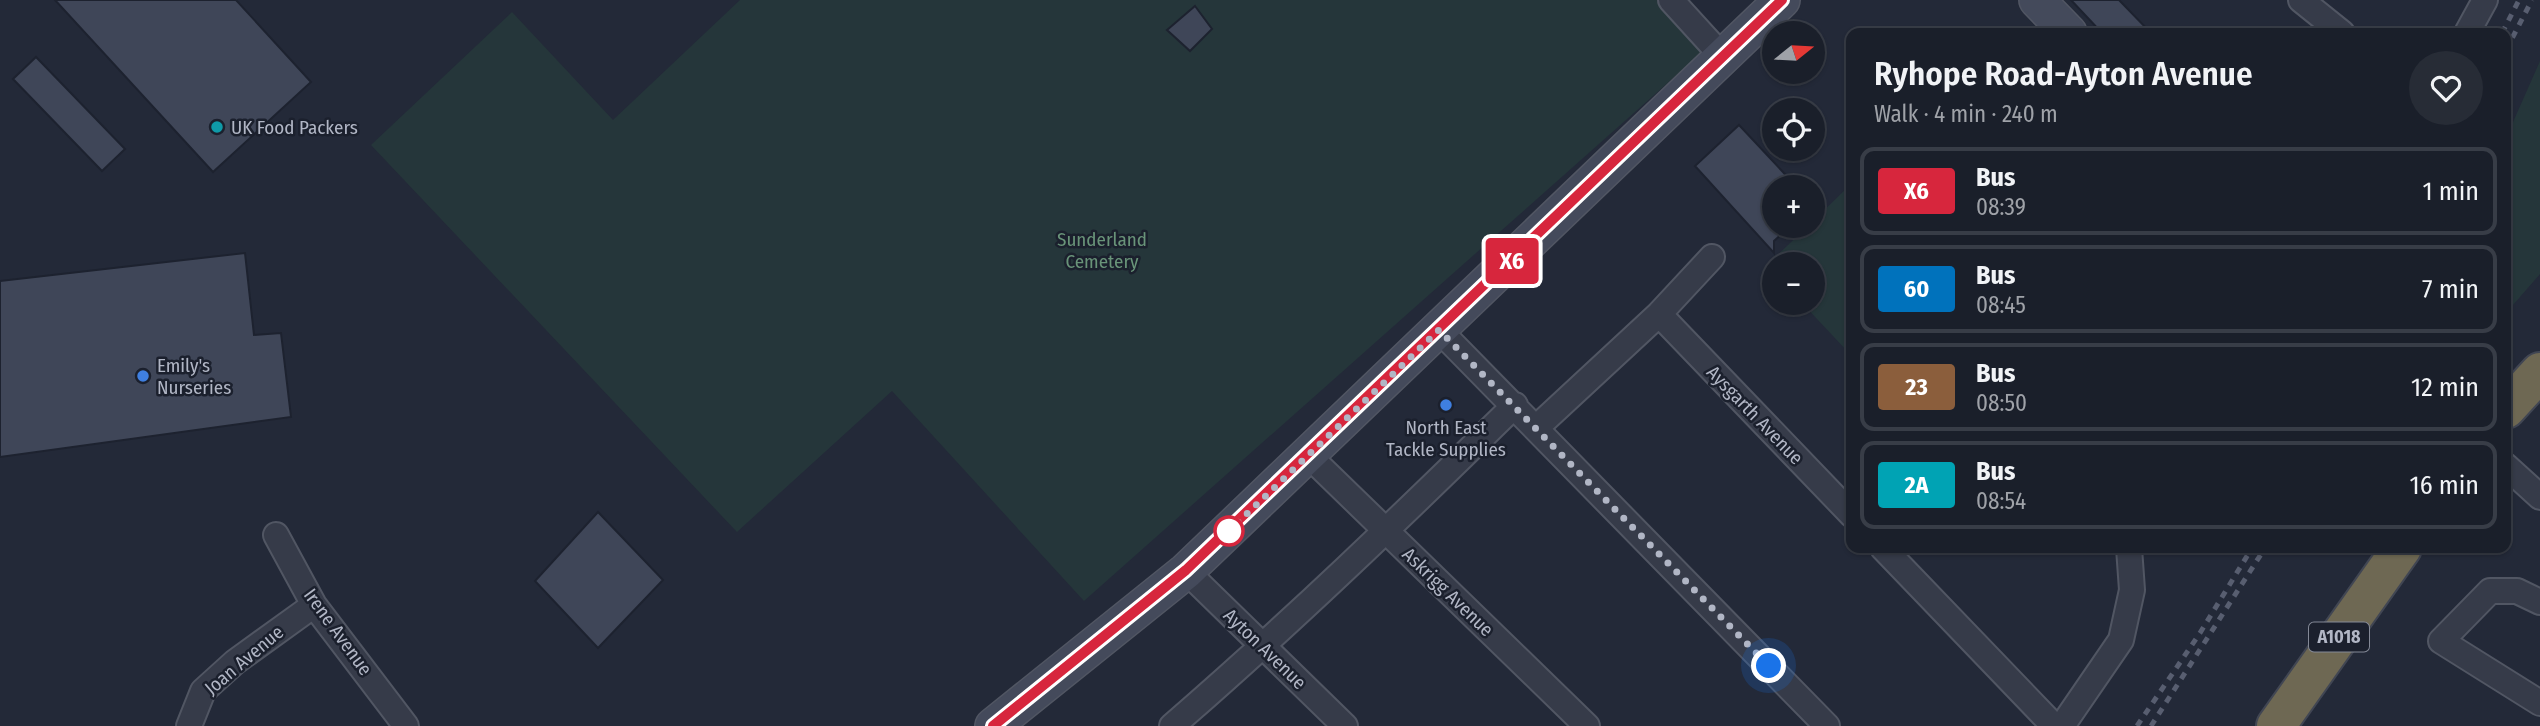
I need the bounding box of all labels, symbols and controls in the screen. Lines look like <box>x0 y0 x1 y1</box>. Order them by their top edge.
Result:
north arrow <box>1762 21 1825 84</box>
map controls <box>1762 21 1825 315</box>
button: heart <box>2409 51 2483 125</box>
text: Ryhope Road-Ayton Avenue <box>1874 54 2253 94</box>
button: locate <box>1762 98 1825 161</box>
text: Walk · 4 min · 240 m <box>1874 100 2058 128</box>
place label: UK Food Packers <box>231 116 358 139</box>
marker: UK Food Packers <box>209 119 225 135</box>
text: Bus <box>1976 162 2015 193</box>
button: + <box>1762 175 1825 238</box>
text: 1 min <box>2423 176 2479 207</box>
text: X6 <box>1904 177 1929 205</box>
text: 08:39 <box>1976 193 2026 221</box>
park label: Sunderland Cemetery <box>1057 228 1147 273</box>
line badge: X6 <box>1480 238 1544 284</box>
text: X6 <box>1500 247 1524 275</box>
button: − <box>1762 252 1825 315</box>
text: Bus <box>1976 260 2015 291</box>
text: 7 min <box>2422 274 2479 305</box>
text: 60 <box>1904 275 1929 303</box>
text: 08:45 <box>1976 291 2026 319</box>
place label: Emily's Nurseries <box>157 354 231 399</box>
text: Bus <box>1976 358 2015 389</box>
street label: Aysgarth Avenue <box>1702 361 1808 469</box>
marker: Emily's Nurseries <box>135 368 151 384</box>
text: 12 min <box>2411 372 2479 403</box>
text: 23 <box>1905 373 1928 401</box>
text: 08:50 <box>1976 389 2027 417</box>
marker: North East Tackle Supplies <box>1438 397 1454 413</box>
place label: North East Tackle Supplies <box>1386 416 1506 461</box>
text: Bus <box>1976 456 2015 487</box>
text: 16 min <box>2410 470 2479 501</box>
text: 2A <box>1904 471 1929 499</box>
text: 08:54 <box>1976 487 2026 515</box>
unlabelled marker <box>1214 516 1244 546</box>
street label: Askrigg Avenue <box>1398 543 1498 641</box>
street label: Irene Avenue <box>299 584 377 680</box>
street label: Ayton Avenue <box>1219 604 1311 694</box>
street label: Joan Avenue <box>200 620 288 700</box>
road number: A1018 <box>2309 622 2369 652</box>
your location <box>1751 648 1786 683</box>

